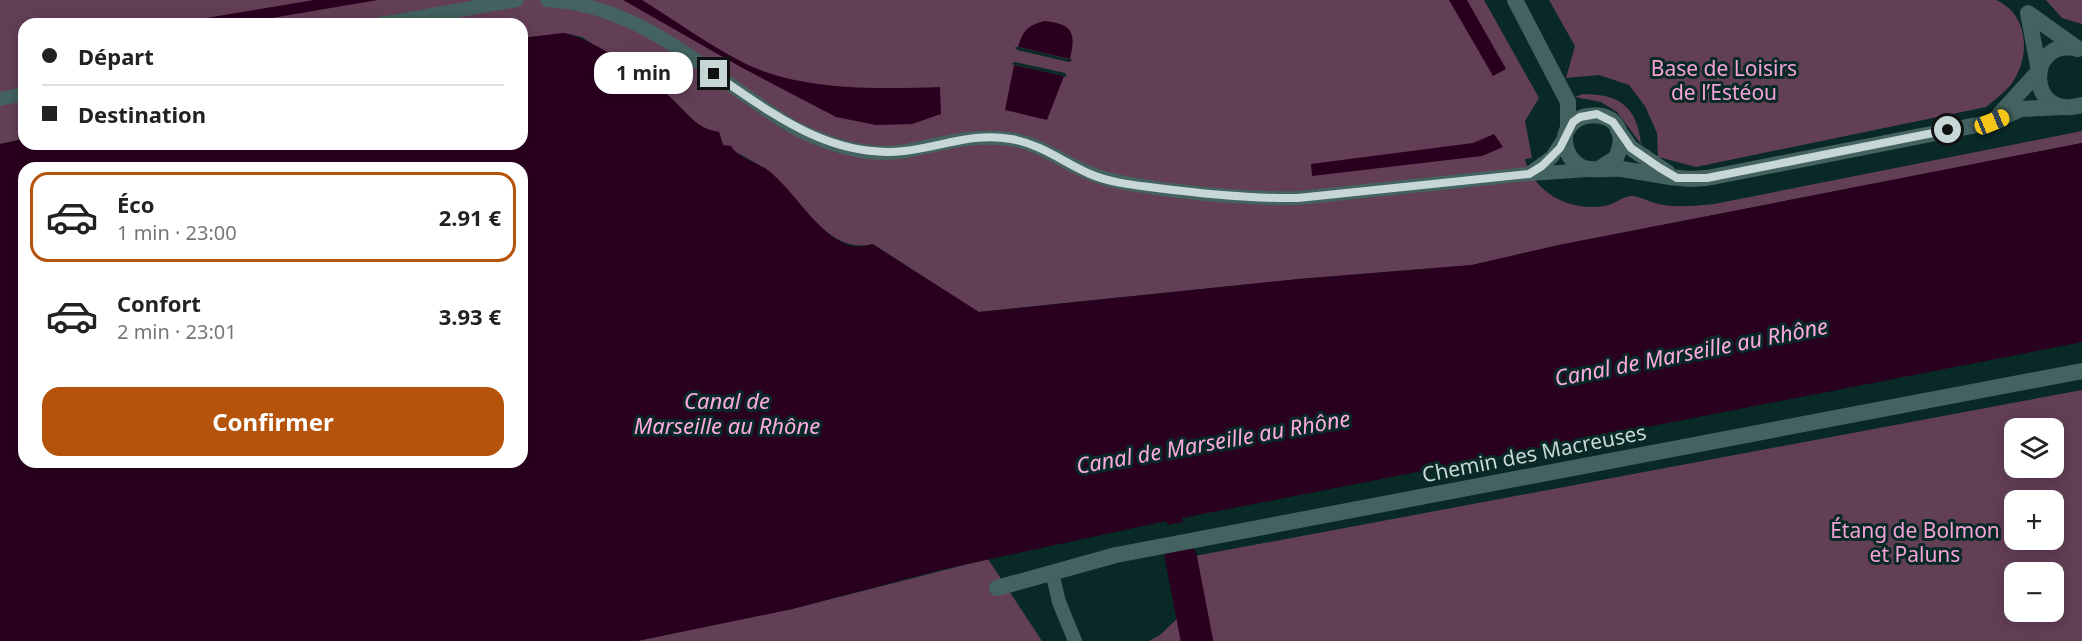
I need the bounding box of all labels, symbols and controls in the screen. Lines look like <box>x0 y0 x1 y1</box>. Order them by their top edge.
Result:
text: Départ <box>78 41 154 71</box>
callout: 1 min <box>594 53 693 95</box>
park label: Base de Loisirs de l’Estéou <box>1651 54 1797 106</box>
text: 1 min <box>616 59 671 86</box>
route end <box>700 60 727 87</box>
text: Destination <box>78 99 206 129</box>
car <box>1972 107 2012 137</box>
route start <box>1934 116 1961 143</box>
text: Éco <box>117 189 154 219</box>
icon: car <box>45 190 99 244</box>
text: 2.91 € <box>439 202 501 232</box>
text: 1 min · 23:00 <box>117 219 237 246</box>
text: Confort <box>117 288 201 318</box>
icon: car <box>45 289 99 343</box>
text: 3.93 € <box>439 301 501 331</box>
water label: Canal de Marseille au Rhône <box>1552 310 1830 392</box>
text: 2 min · 23:01 <box>117 318 237 345</box>
water label: Canal de Marseille au Rhône <box>634 385 820 440</box>
button: Confirmer <box>42 387 504 456</box>
water label: Canal de Marseille au Rhône <box>1074 402 1352 480</box>
street label: Chemin des Macreuses <box>1420 418 1648 488</box>
map controls <box>2004 418 2064 622</box>
button: layers <box>2004 418 2064 478</box>
button: + <box>2004 490 2064 550</box>
park label: Étang de Bolmon et Paluns <box>1830 516 2000 568</box>
button: − <box>2004 562 2064 622</box>

